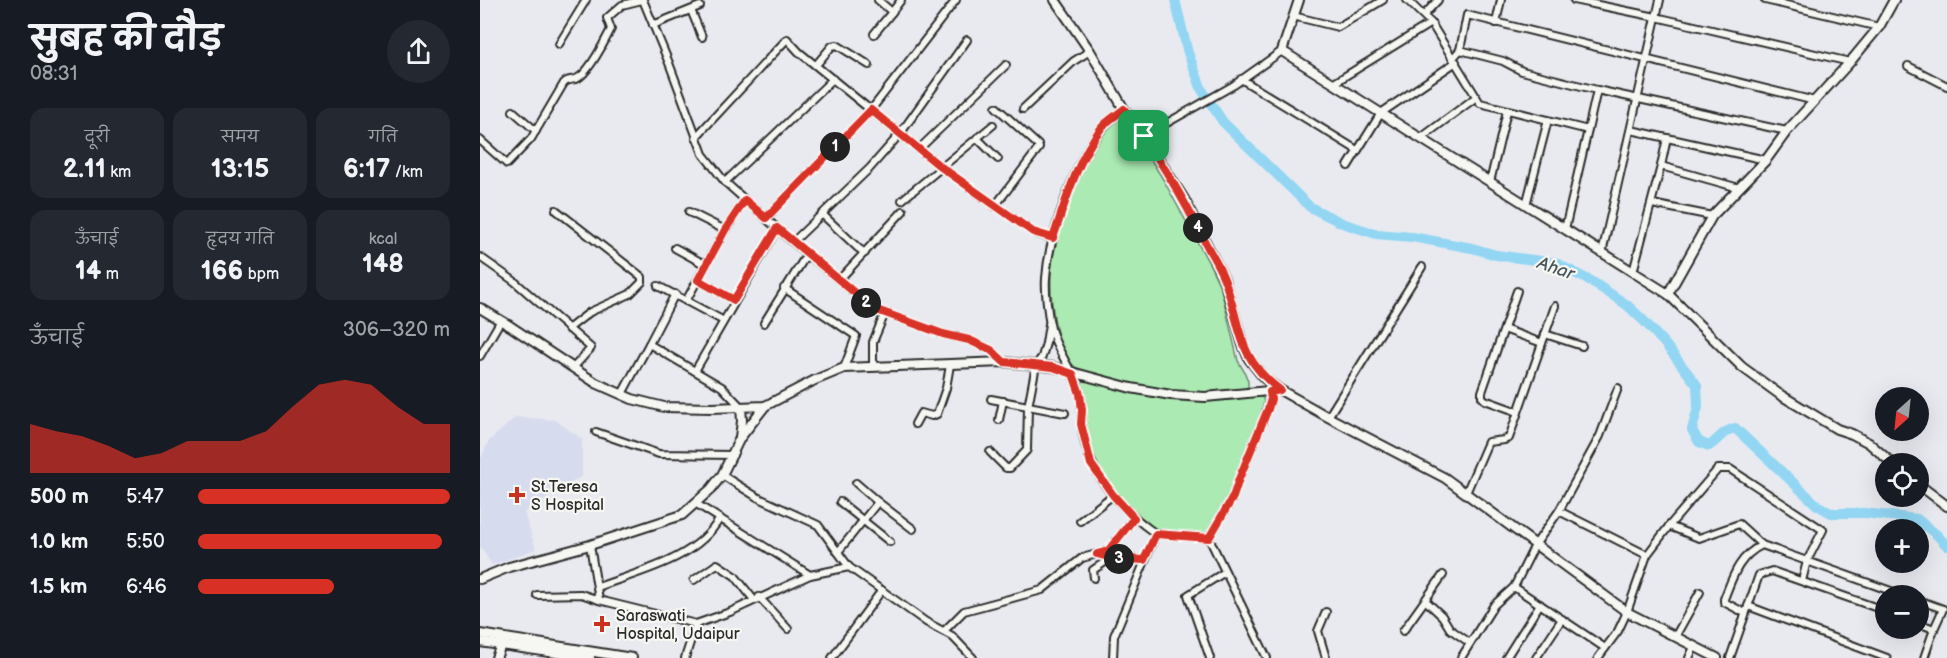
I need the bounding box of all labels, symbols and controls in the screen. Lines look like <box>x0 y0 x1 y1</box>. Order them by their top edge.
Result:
text: सुबह की दौड़ <box>30 19 223 59</box>
button: share <box>387 20 450 83</box>
text: 08:31 <box>30 62 78 86</box>
pin <box>1118 110 1169 161</box>
icon: arrive <box>1127 119 1160 152</box>
text: दूरी <box>84 128 110 147</box>
text: समय <box>221 128 259 147</box>
text: गति <box>368 128 398 147</box>
pin: 1 <box>820 132 850 162</box>
text: 1 <box>832 137 838 156</box>
text: 2.11 <box>63 154 106 185</box>
text: 13:15 <box>211 154 269 185</box>
text: 6:17 <box>343 154 390 185</box>
text: km <box>106 163 131 182</box>
text: /km <box>390 163 423 182</box>
pin: 4 <box>1183 213 1213 243</box>
text: 4 <box>1193 218 1203 237</box>
text: ऊँचाई <box>76 230 118 249</box>
text: हृदय गति <box>206 230 274 249</box>
text: kcal <box>369 230 397 249</box>
text: 148 <box>362 249 404 280</box>
water label: Ahar <box>1534 252 1578 285</box>
text: 14 <box>75 256 101 287</box>
text: 166 <box>201 256 243 287</box>
text: m <box>101 265 119 284</box>
text: bpm <box>243 265 279 284</box>
pin: 2 <box>851 288 881 318</box>
text: 2 <box>861 293 871 312</box>
text: 306–320 m <box>343 318 450 342</box>
text: ऊँचाई <box>30 326 84 350</box>
north arrow <box>1875 387 1929 441</box>
map controls <box>1875 387 1929 639</box>
button: locate <box>1875 453 1929 507</box>
place label: St.Teresa S Hospital <box>531 478 604 515</box>
text: 500 m <box>30 485 89 509</box>
text: 5:47 <box>126 485 164 509</box>
marker: St.Teresa S Hospital <box>508 486 526 504</box>
button: + <box>1875 519 1929 573</box>
text: 1.0 km <box>30 530 88 554</box>
text: 5:50 <box>126 530 165 554</box>
pin: 3 <box>1104 544 1134 574</box>
text: 3 <box>1114 549 1124 568</box>
text: 1.5 km <box>30 575 87 599</box>
text: 6:46 <box>126 575 167 599</box>
button: − <box>1875 585 1929 639</box>
place label: Saraswati Hospital, Udaipur <box>616 607 740 644</box>
marker: Saraswati Hospital, Udaipur <box>593 615 611 633</box>

